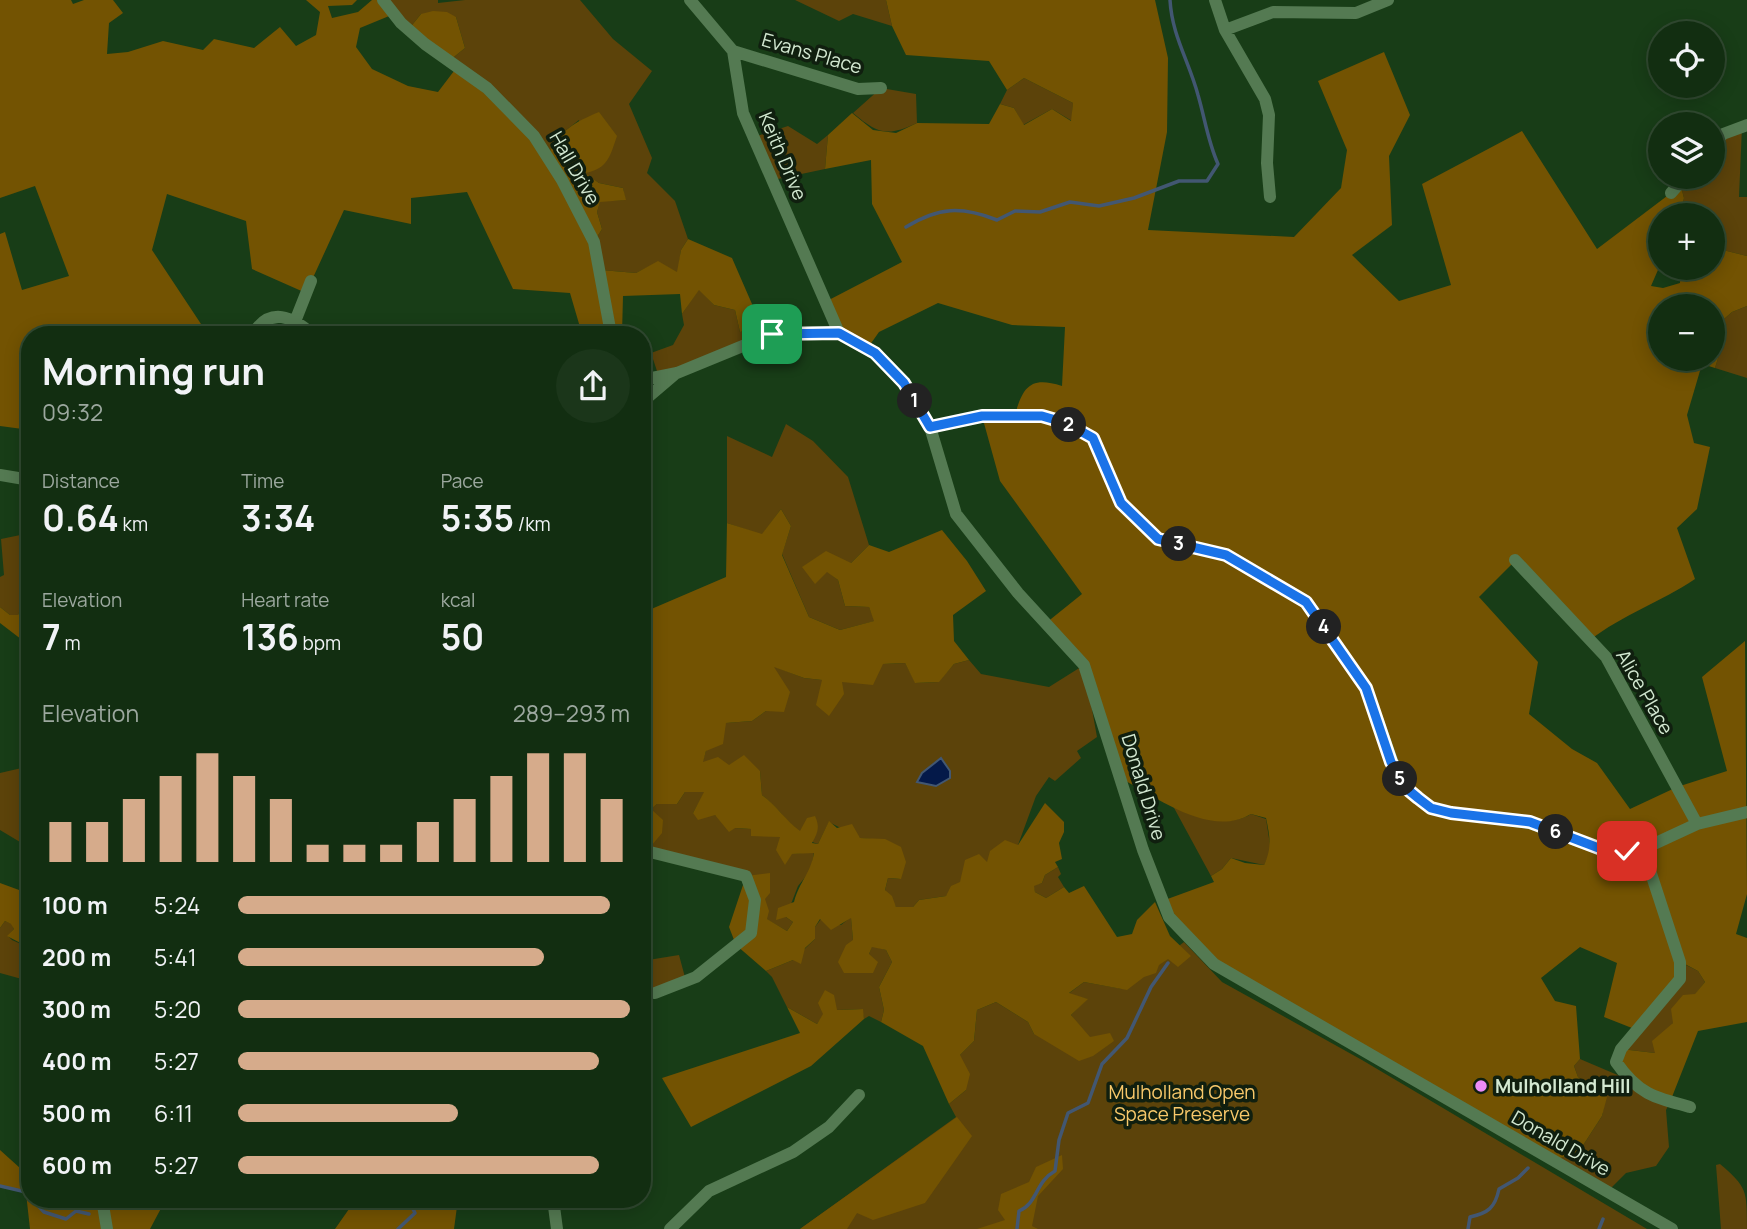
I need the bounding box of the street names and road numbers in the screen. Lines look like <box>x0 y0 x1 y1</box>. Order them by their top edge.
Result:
street label: Evans Place <box>759 26 865 80</box>
street label: Keith Drive <box>753 108 813 204</box>
street label: Hall Drive <box>544 127 606 209</box>
street label: Alice Place <box>1610 645 1680 739</box>
street label: Donald Drive <box>1116 731 1172 843</box>
street label: Donald Drive <box>1507 1104 1615 1182</box>

